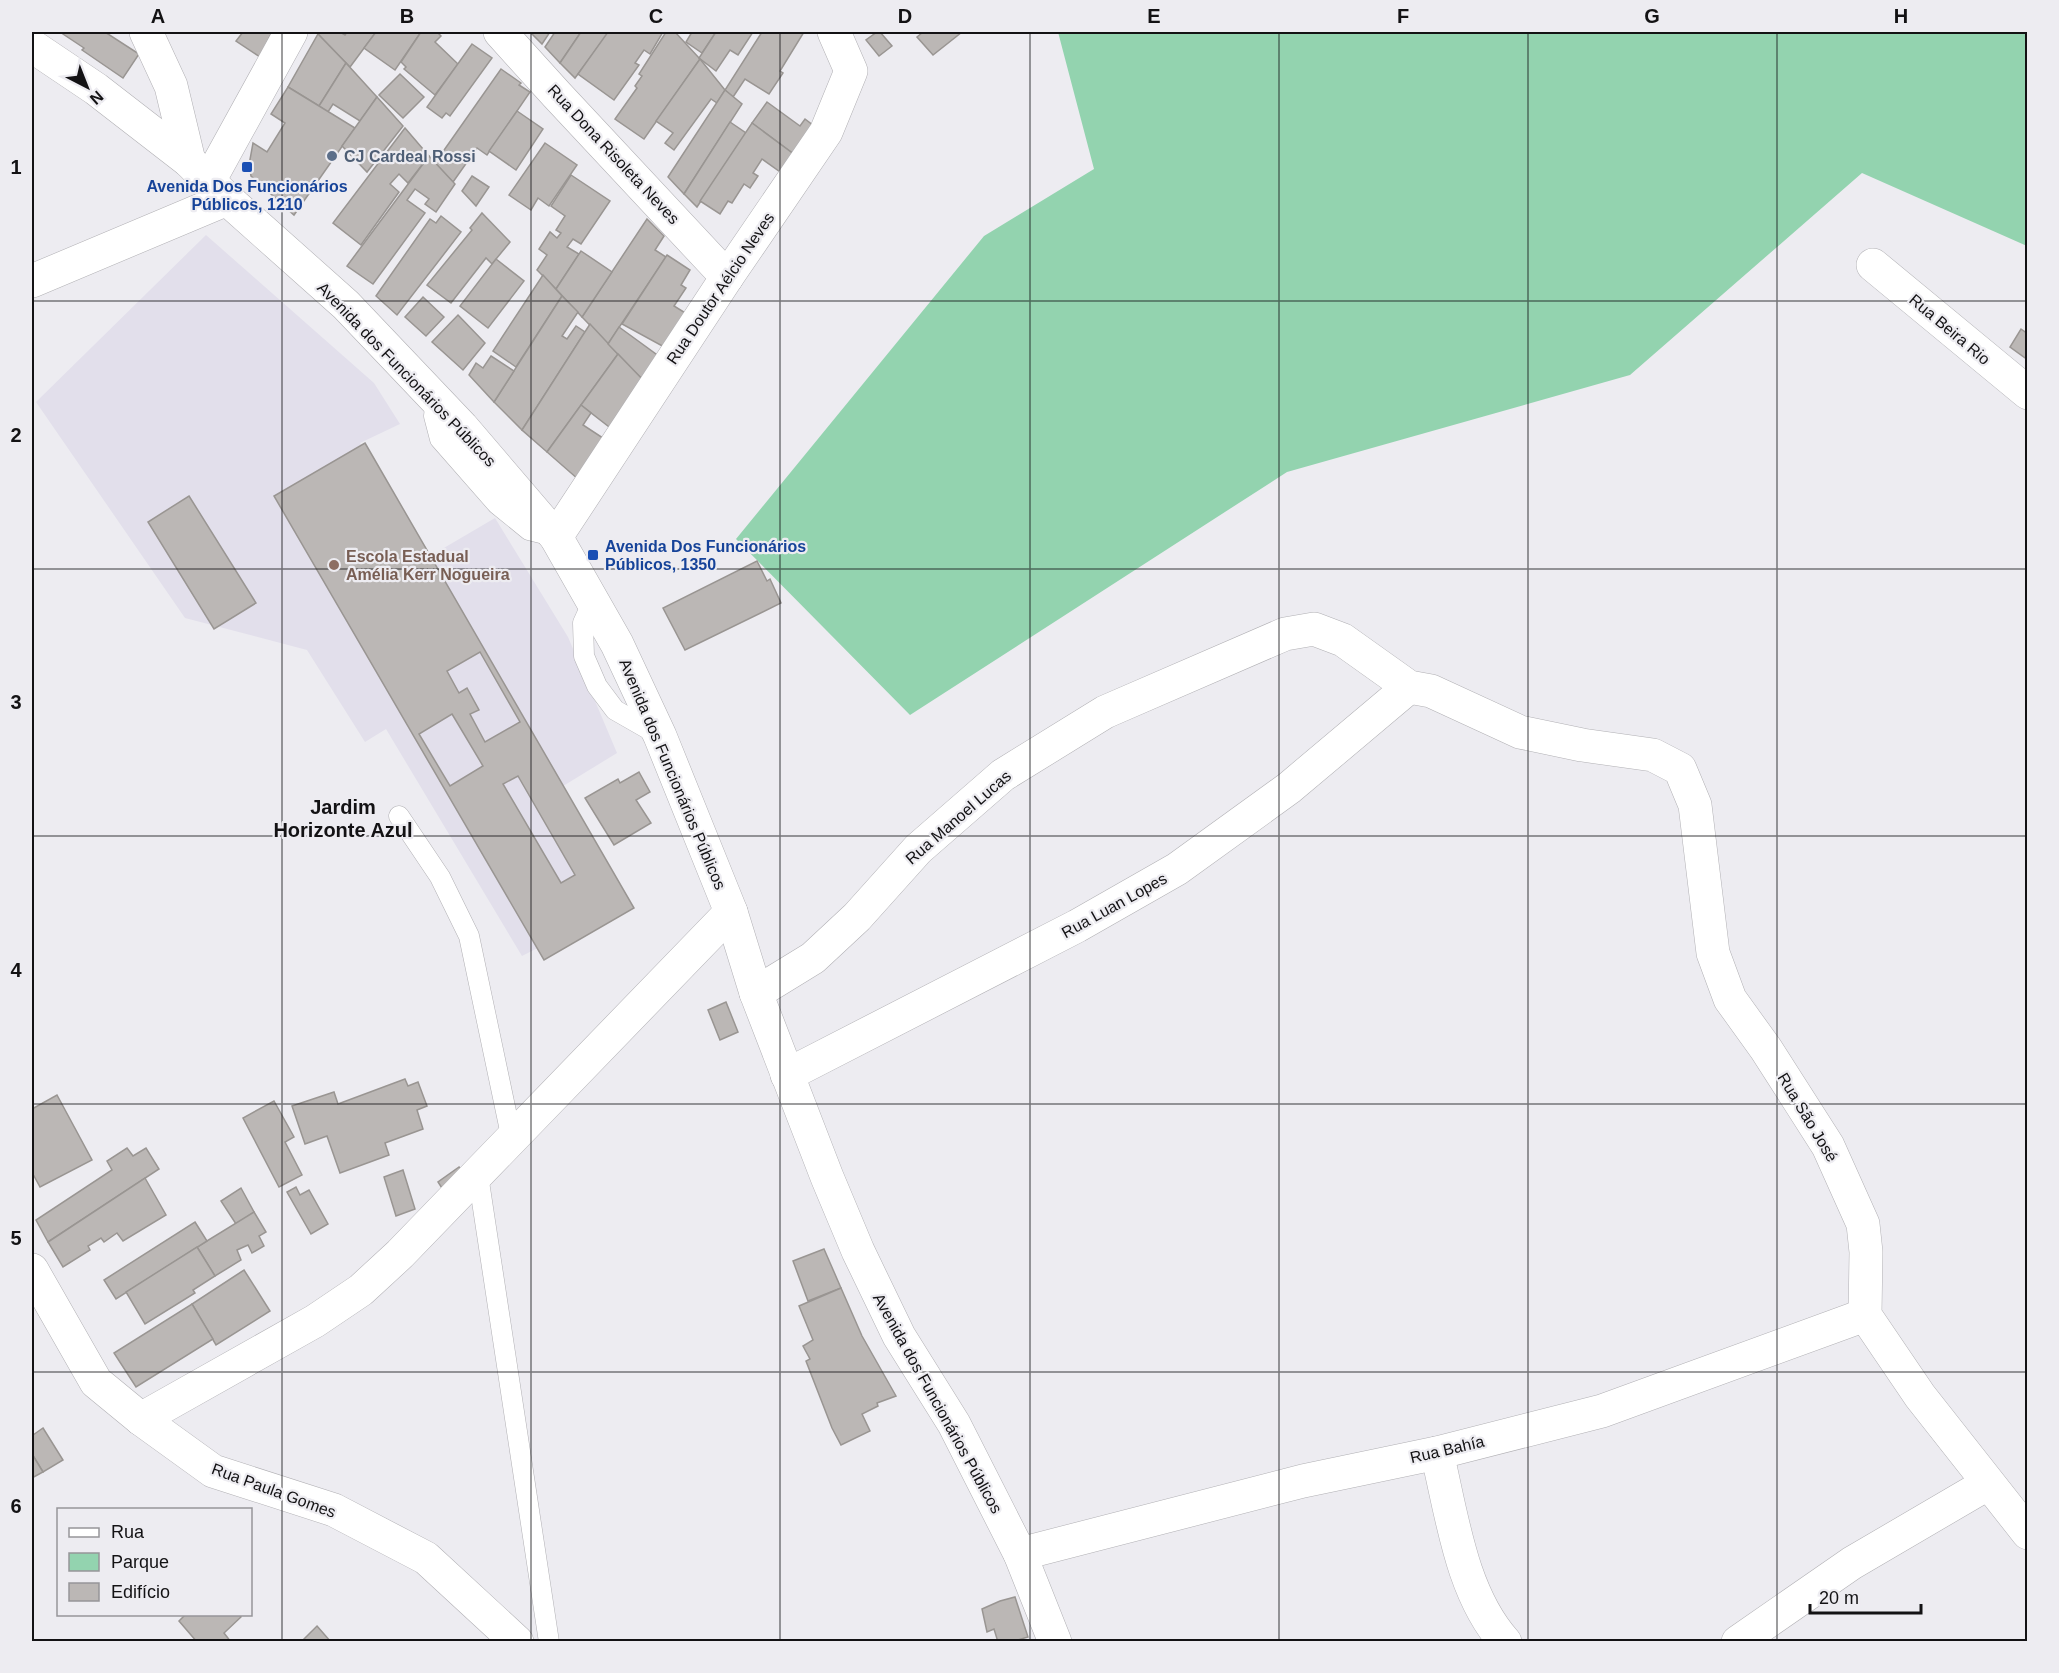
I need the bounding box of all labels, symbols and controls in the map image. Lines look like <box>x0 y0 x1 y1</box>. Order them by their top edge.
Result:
text: A <box>151 5 165 27</box>
text: B <box>400 5 414 27</box>
text: C <box>649 5 663 27</box>
text: D <box>898 5 912 27</box>
text: E <box>1147 5 1161 27</box>
text: F <box>1397 5 1409 27</box>
text: G <box>1644 5 1660 27</box>
text: H <box>1894 5 1908 27</box>
north arrow <box>57 57 117 117</box>
street label: Rua Dona Risoleta Neves <box>545 81 683 227</box>
text: N <box>87 88 107 108</box>
place label: CJ Cardeal Rossi <box>344 148 476 165</box>
marker: CJ Cardeal Rossi <box>325 149 339 163</box>
text: 1 <box>10 156 22 178</box>
marker: Avenida Dos Funcionários Públicos, 1210 <box>240 160 254 174</box>
place label: Avenida Dos Funcionários Públicos, 1210 <box>146 178 348 213</box>
street label: Rua Doutor Aélcio Neves <box>663 209 777 367</box>
street label: Avenida dos Funcionários Públicos <box>314 279 499 470</box>
street label: Rua Beira Rio <box>1906 291 1993 368</box>
text: 2 <box>10 424 22 446</box>
place label: Avenida Dos Funcionários Públicos, 1350 <box>605 538 806 573</box>
place label: Escola Estadual Amélia Kerr Nogueira <box>346 548 510 583</box>
marker: Avenida Dos Funcionários Públicos, 1350 <box>586 548 600 562</box>
marker: Escola Estadual Amélia Kerr Nogueira <box>327 558 341 572</box>
street label: Avenida dos Funcionários Públicos <box>616 656 729 892</box>
text: 3 <box>10 691 22 713</box>
street label: Rua Manoel Lucas <box>902 767 1014 868</box>
district label: Jardim Horizonte Azul <box>273 796 413 841</box>
street label: Rua Luan Lopes <box>1059 870 1170 941</box>
text: 4 <box>10 959 22 981</box>
street label: Rua São José <box>1774 1070 1841 1165</box>
text: 5 <box>10 1227 22 1249</box>
street label: Avenida dos Funcionários Públicos <box>870 1290 1005 1516</box>
street label: Rua Bahía <box>1408 1433 1486 1466</box>
street label: Rua Paula Gomes <box>209 1460 338 1521</box>
text: 6 <box>10 1495 22 1517</box>
legend <box>57 1508 252 1616</box>
text: Rua <box>111 1522 145 1542</box>
text: Parque <box>111 1552 169 1572</box>
scale bar <box>1810 1577 1921 1615</box>
text: Edifício <box>111 1582 170 1602</box>
text: 20 m <box>1819 1588 1859 1608</box>

